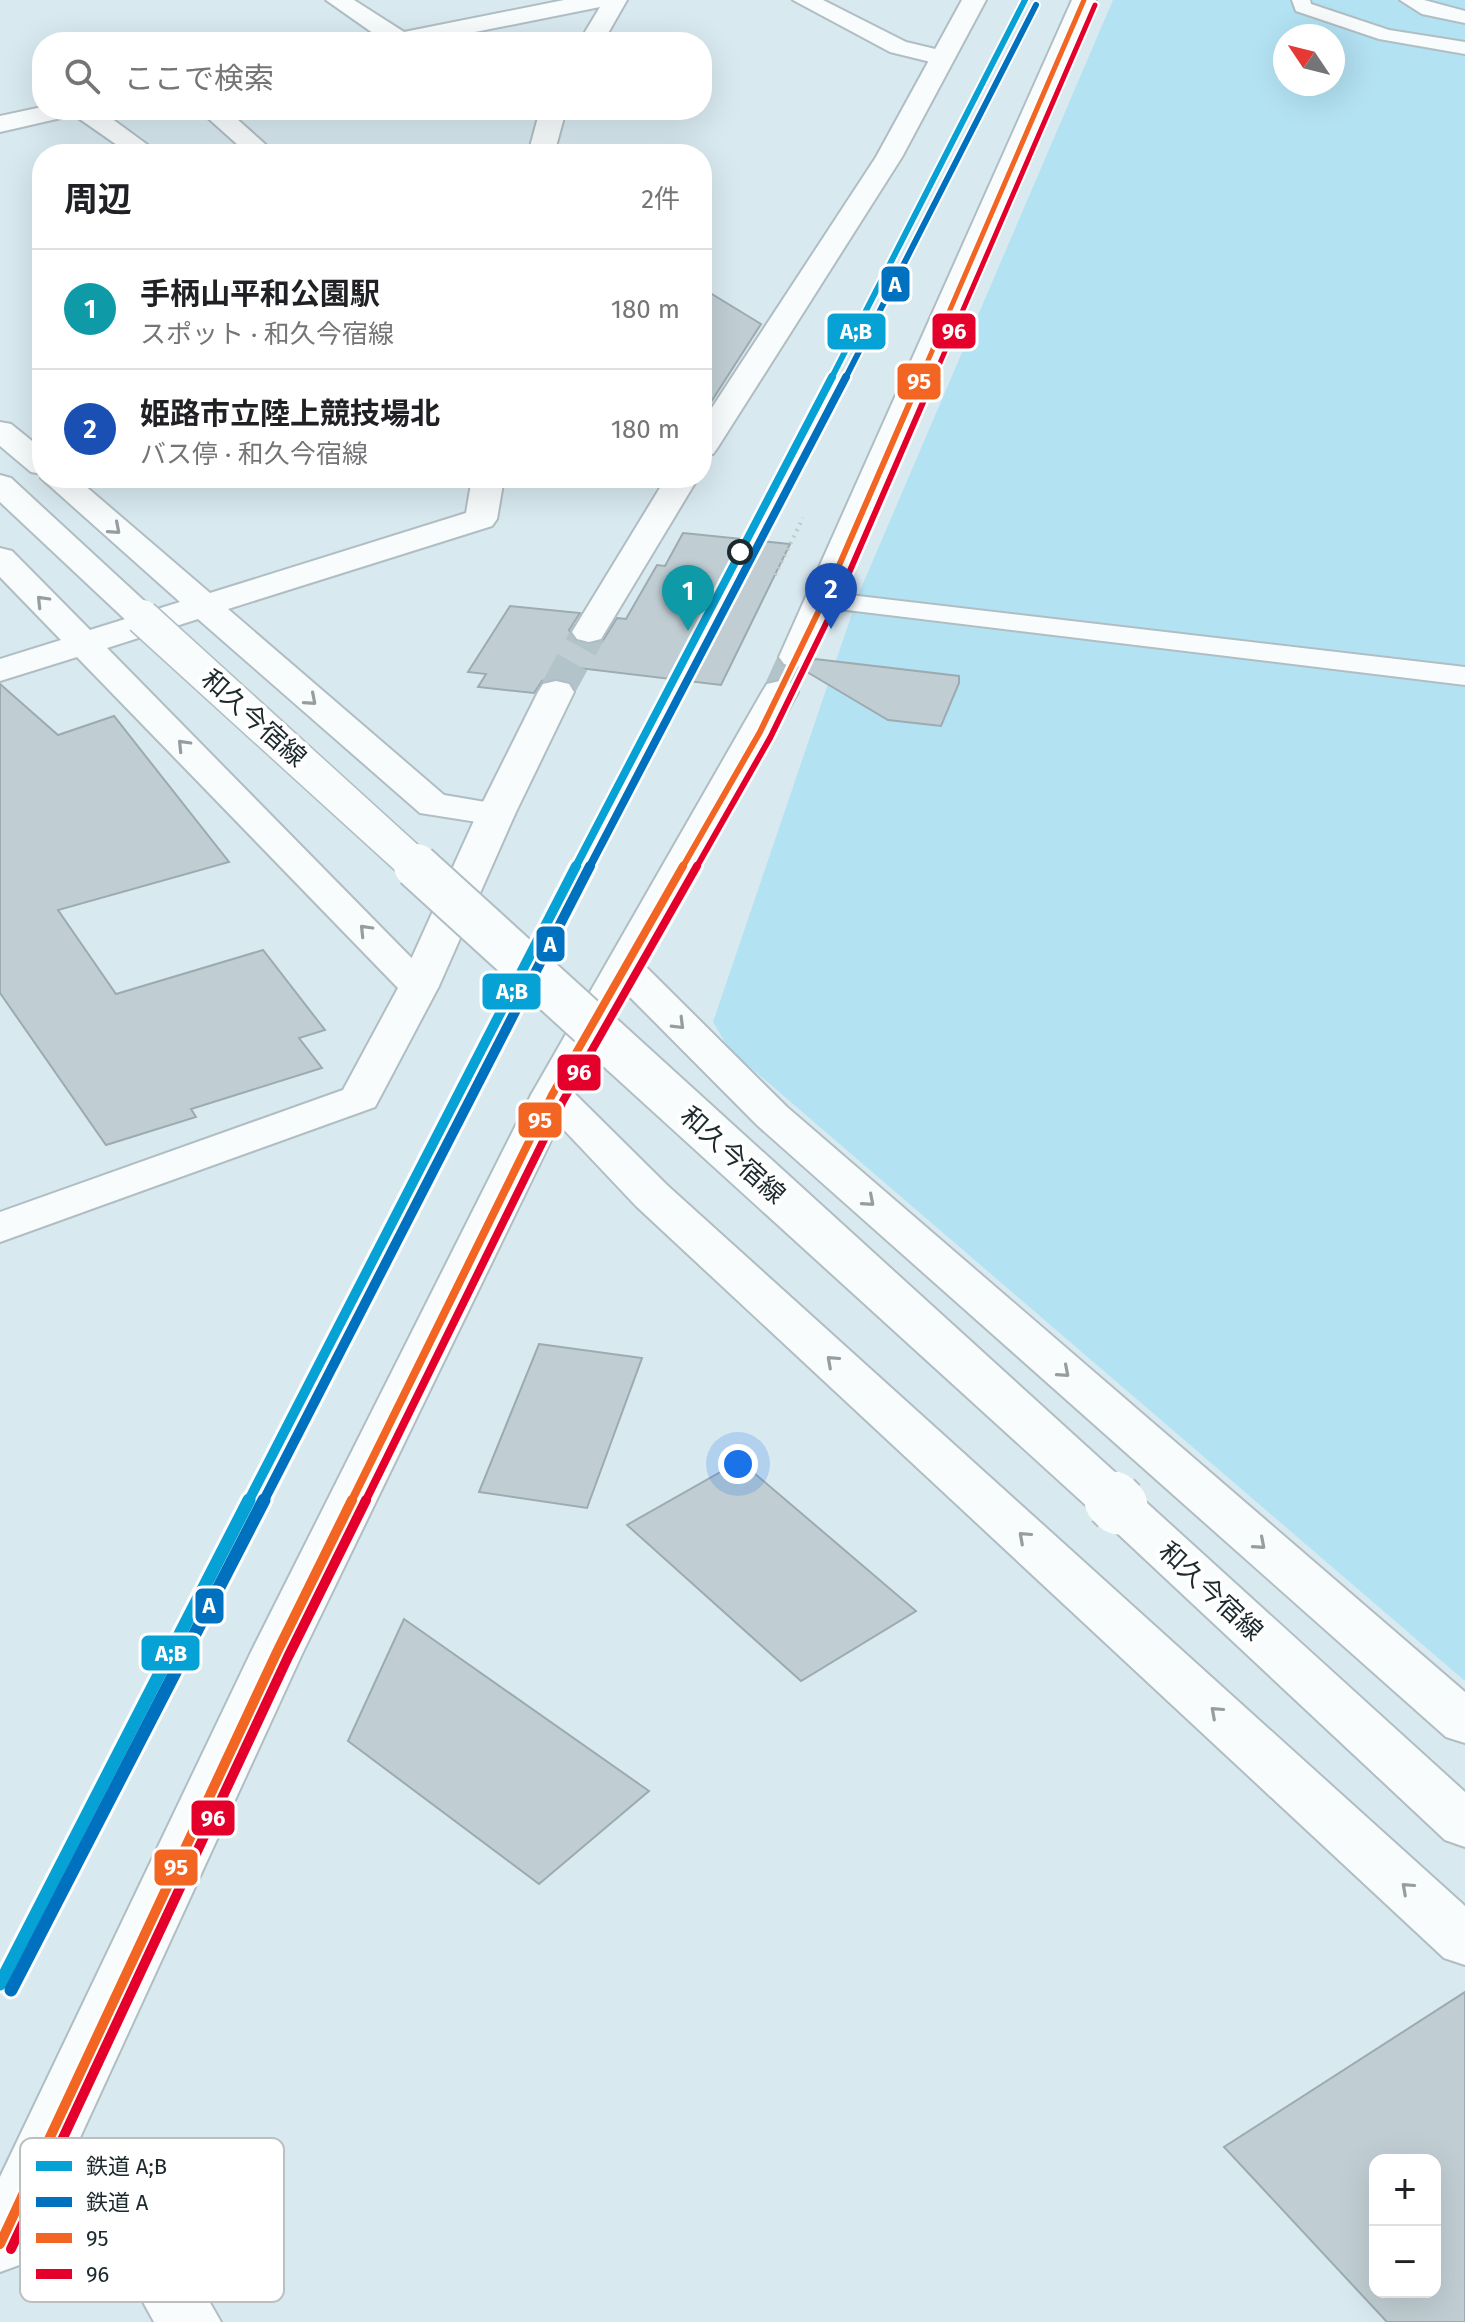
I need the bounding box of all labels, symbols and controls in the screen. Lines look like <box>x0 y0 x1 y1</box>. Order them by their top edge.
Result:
north arrow <box>1273 24 1345 96</box>
search box <box>32 32 712 120</box>
icon: search <box>60 54 104 98</box>
text: ここで検索 <box>124 61 274 97</box>
text: 周辺 <box>64 179 132 220</box>
text: 2件 <box>641 184 680 215</box>
line badge: A <box>880 265 911 303</box>
text: A <box>888 271 903 298</box>
text: 手柄山平和公園駅 <box>140 276 380 312</box>
text: 1 <box>84 294 96 325</box>
text: 180 m <box>611 294 680 325</box>
line badge: A;B <box>826 312 887 351</box>
line badge: 96 <box>931 312 977 350</box>
text: A;B <box>839 318 872 345</box>
text: 96 <box>942 318 966 345</box>
text: スポット · 和久今宿線 <box>140 319 394 350</box>
line badge: 95 <box>896 362 942 401</box>
text: 95 <box>907 368 931 395</box>
text: 姫路市立陸上競技場北 <box>140 396 440 432</box>
text: 2 <box>83 414 97 445</box>
text: 180 m <box>611 414 680 445</box>
text: バス停 · 和久今宿線 <box>140 439 368 470</box>
one-way arrow <box>106 520 121 534</box>
unlabelled marker <box>728 540 752 564</box>
pin: 2 <box>805 563 857 629</box>
pin: 1 <box>662 565 714 631</box>
one-way arrow <box>37 596 51 610</box>
street label: 和久今宿線 <box>195 663 312 773</box>
one-way arrow <box>302 690 317 705</box>
one-way arrow <box>177 740 192 754</box>
one-way arrow <box>359 925 374 939</box>
line badge: A <box>535 925 566 963</box>
text: A <box>543 931 558 958</box>
line badge: A;B <box>481 972 542 1011</box>
text: A;B <box>495 978 528 1005</box>
one-way arrow <box>670 1014 684 1029</box>
line badge: 96 <box>556 1053 602 1092</box>
text: 96 <box>567 1059 591 1086</box>
street label: 和久今宿線 <box>674 1100 791 1210</box>
line badge: 95 <box>517 1101 563 1139</box>
text: 95 <box>528 1107 552 1134</box>
one-way arrow <box>859 1191 874 1206</box>
one-way arrow <box>827 1356 841 1371</box>
one-way arrow <box>1055 1363 1070 1377</box>
your location <box>718 1444 758 1484</box>
one-way arrow <box>1019 1531 1033 1546</box>
one-way arrow <box>1250 1534 1265 1548</box>
street label: 和久今宿線 <box>1153 1536 1269 1647</box>
line badge: A <box>194 1587 225 1625</box>
text: A <box>202 1592 217 1619</box>
line badge: A;B <box>140 1634 201 1672</box>
text: A;B <box>154 1640 187 1667</box>
one-way arrow <box>1210 1708 1225 1722</box>
line badge: 96 <box>190 1799 236 1837</box>
text: 96 <box>201 1805 225 1832</box>
line badge: 95 <box>153 1848 199 1887</box>
text: 95 <box>164 1854 188 1881</box>
one-way arrow <box>1402 1883 1417 1897</box>
legend <box>20 2138 284 2302</box>
text: 鉄道 A;B <box>86 2153 167 2180</box>
map controls <box>1369 2154 1441 2298</box>
button: + <box>1369 2154 1441 2226</box>
text: 鉄道 A <box>86 2189 149 2216</box>
text: 95 <box>86 2225 109 2252</box>
button: − <box>1369 2226 1441 2298</box>
text: 96 <box>86 2261 109 2288</box>

